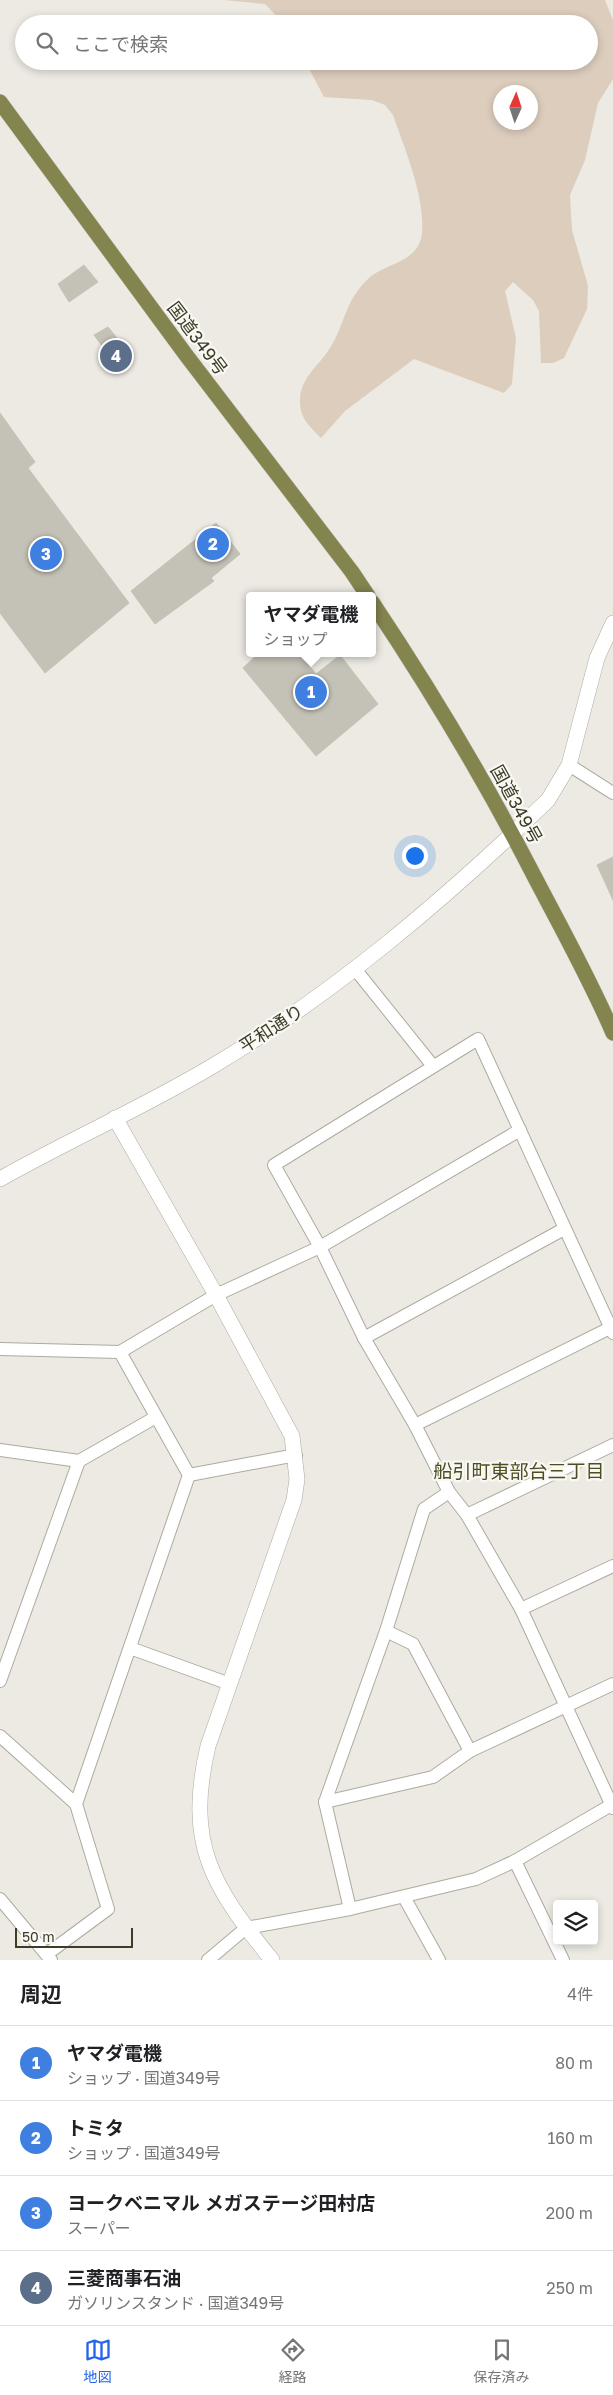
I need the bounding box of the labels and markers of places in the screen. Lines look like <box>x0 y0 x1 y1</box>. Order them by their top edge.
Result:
pin: 4 <box>100 337 132 375</box>
pin: 2 <box>197 525 229 563</box>
pin: 3 <box>30 535 62 573</box>
pin: 1 <box>295 673 327 711</box>

